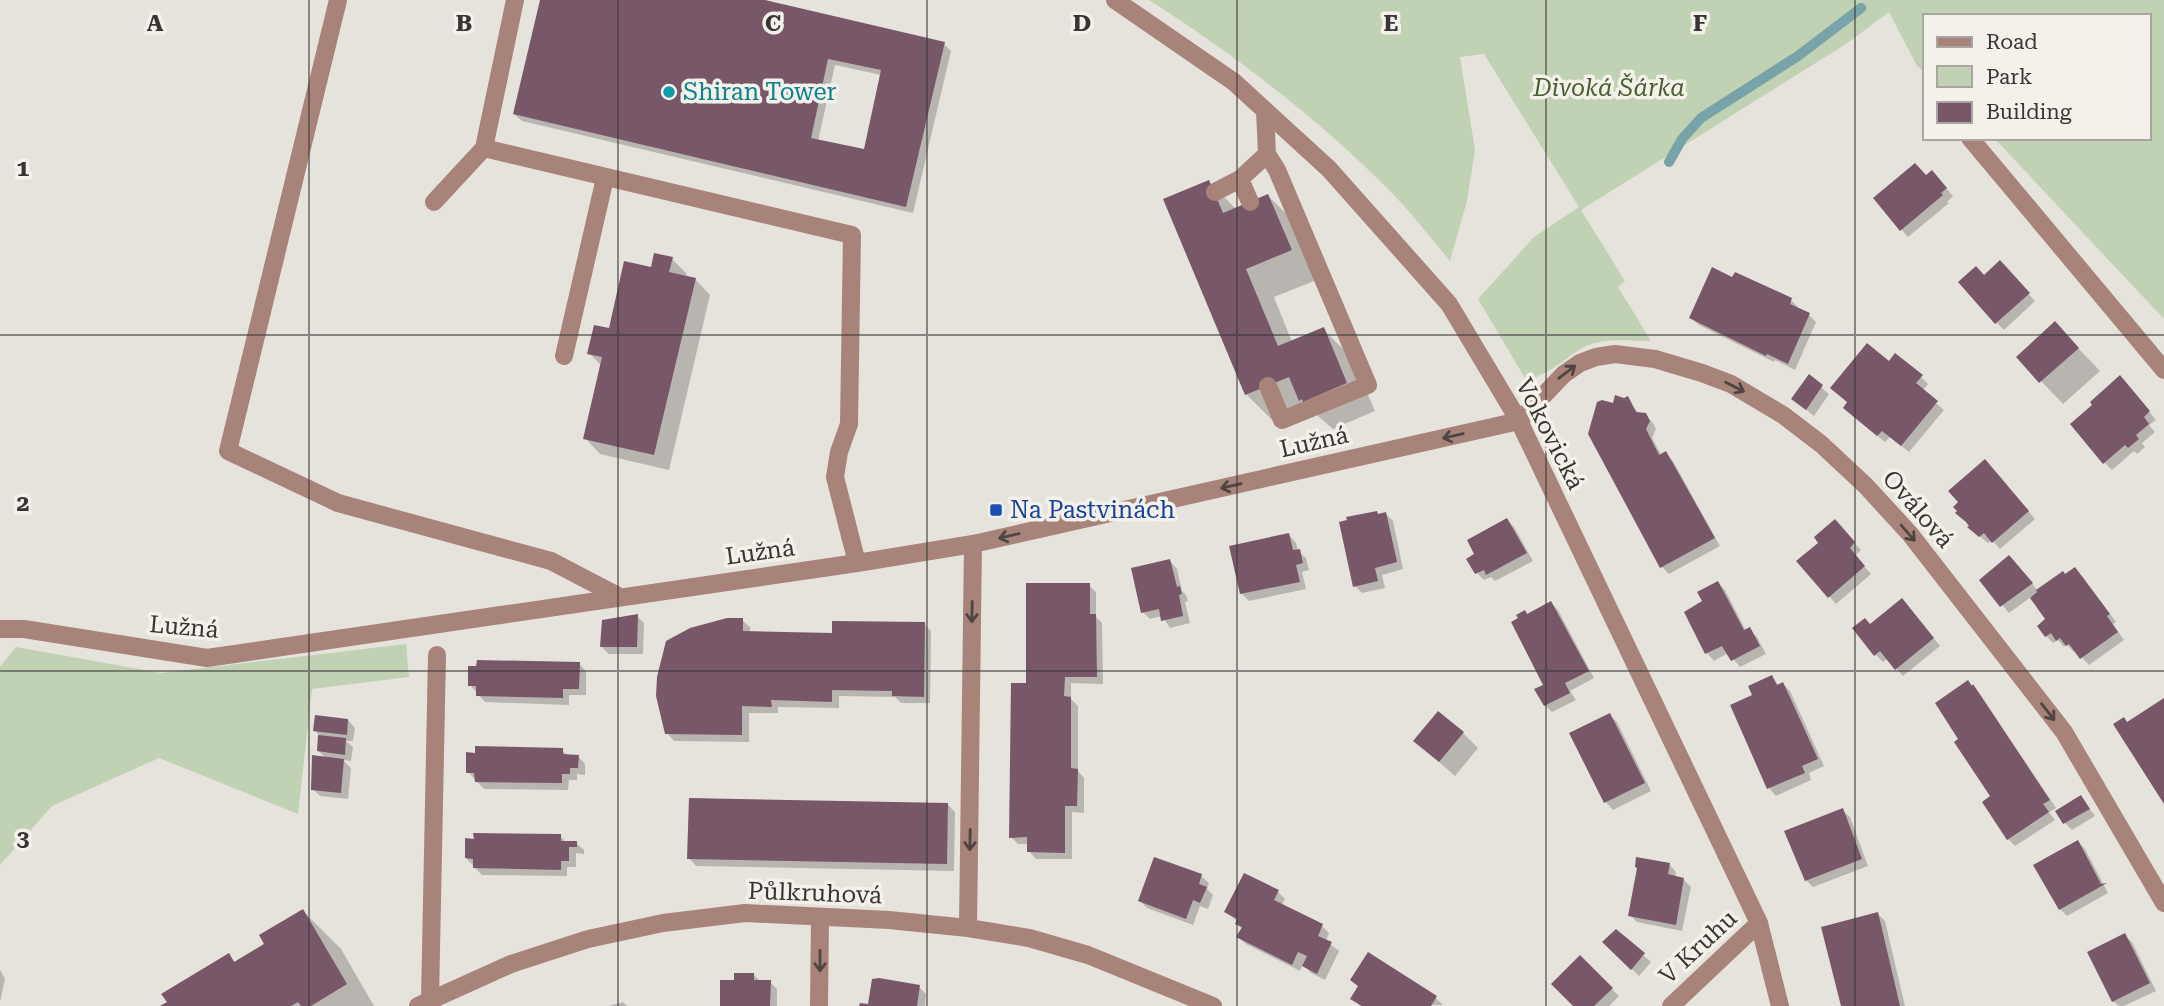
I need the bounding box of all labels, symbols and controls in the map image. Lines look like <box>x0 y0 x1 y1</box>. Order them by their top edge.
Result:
text: A <box>147 10 164 37</box>
text: B <box>456 10 472 37</box>
text: C <box>765 10 781 37</box>
text: D <box>1073 10 1091 37</box>
text: E <box>1384 10 1398 37</box>
text: F <box>1693 10 1707 37</box>
legend <box>1923 14 2150 140</box>
text: Road <box>1986 30 2038 54</box>
text: Park <box>1986 65 2032 89</box>
park label: Divoká Šárka <box>1532 73 1685 102</box>
place label: Shiran Tower <box>683 78 837 106</box>
marker: Shiran Tower <box>661 84 677 100</box>
text: Building <box>1986 100 2072 124</box>
text: 1 <box>17 155 30 182</box>
one-way arrow <box>1558 365 1576 380</box>
street label: Vokovická <box>1510 374 1590 494</box>
one-way arrow <box>1725 380 1745 394</box>
street label: Lužná <box>1277 421 1351 463</box>
one-way arrow <box>1442 429 1465 443</box>
street label: Oválová <box>1877 464 1959 554</box>
one-way arrow <box>1220 479 1243 493</box>
text: 2 <box>17 490 29 517</box>
place label: Na Pastvinách <box>1010 496 1175 524</box>
marker: Na Pastvinách <box>988 502 1004 518</box>
one-way arrow <box>1900 523 1916 541</box>
one-way arrow <box>998 530 1021 543</box>
street label: Lužná <box>724 533 796 571</box>
one-way arrow <box>966 601 979 624</box>
street label: Lužná <box>148 610 220 644</box>
one-way arrow <box>2041 702 2056 720</box>
text: 3 <box>17 825 30 852</box>
one-way arrow <box>963 828 976 851</box>
street label: Půlkruhová <box>747 877 883 909</box>
street label: V Kruhu <box>1654 904 1742 990</box>
one-way arrow <box>813 950 827 973</box>

